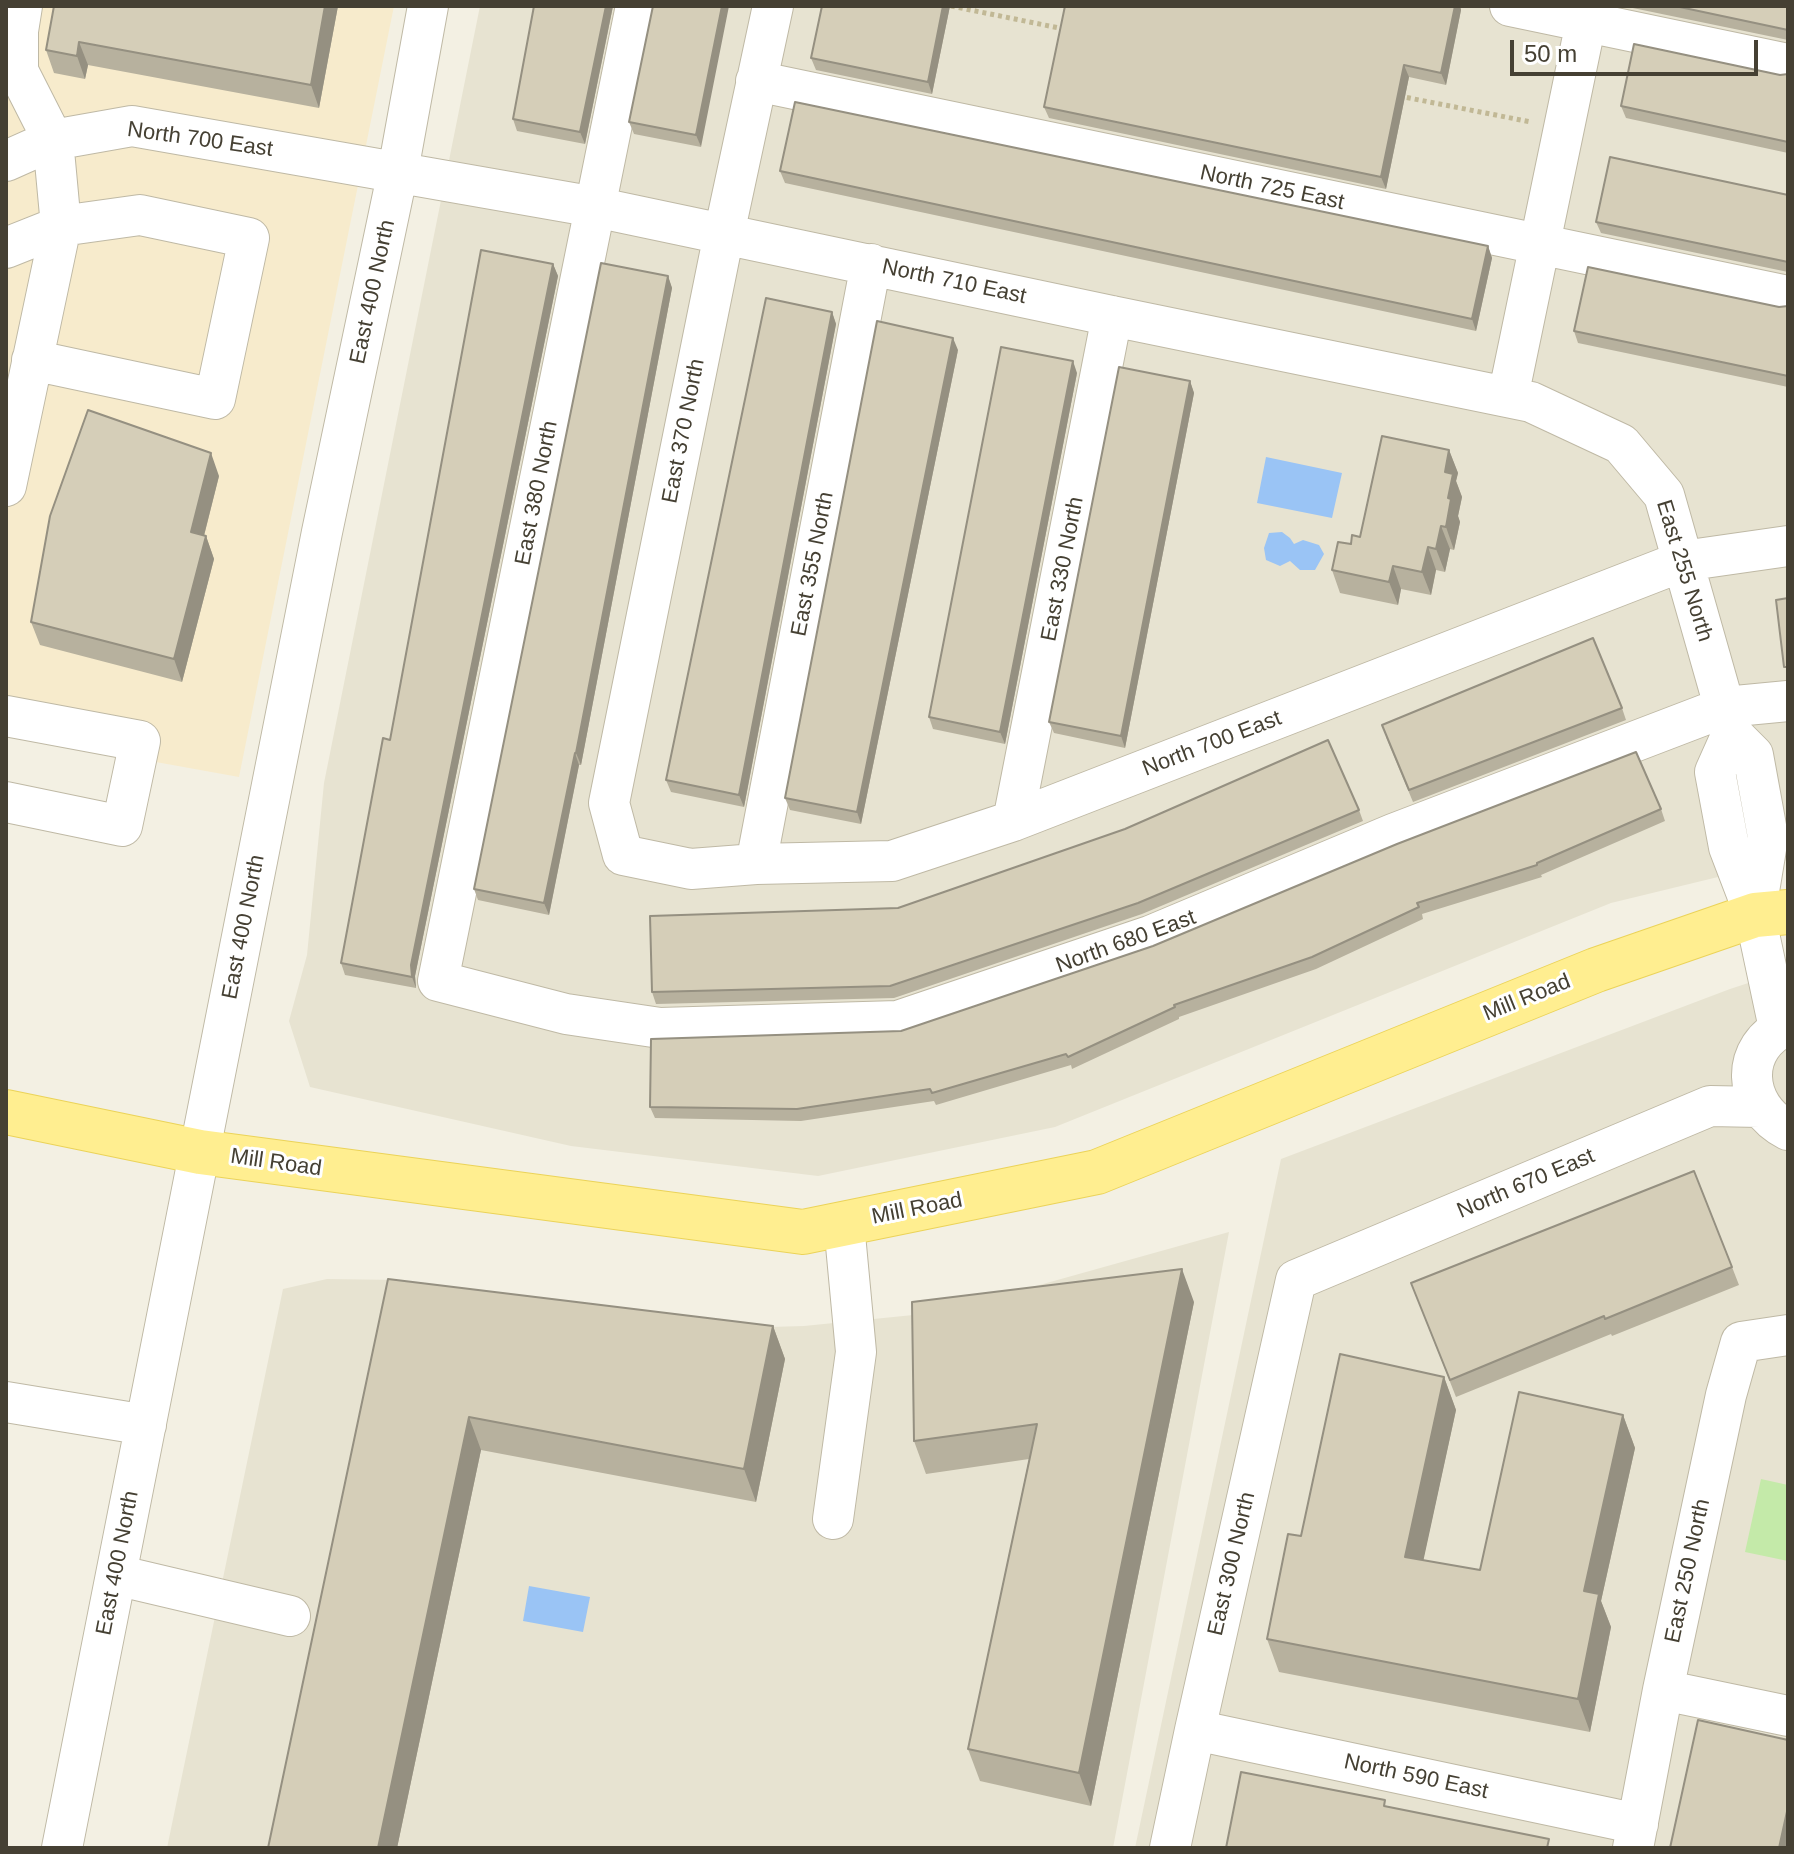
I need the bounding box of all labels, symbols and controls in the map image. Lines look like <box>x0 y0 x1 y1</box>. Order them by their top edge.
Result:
scale bar <box>1514 24 1762 74</box>
text: 50 m <box>1524 40 1577 67</box>
street label: North 700 East <box>126 117 274 163</box>
street label: North 725 East <box>1197 160 1347 216</box>
street label: East 400 North <box>345 217 401 367</box>
street label: North 710 East <box>879 254 1029 310</box>
street label: East 370 North <box>657 356 711 506</box>
street label: East 380 North <box>510 418 564 568</box>
street label: East 355 North <box>786 489 840 639</box>
street label: East 330 North <box>1036 494 1090 644</box>
street label: East 255 North <box>1650 497 1718 645</box>
street label: North 700 East <box>1139 705 1285 783</box>
street label: East 400 North <box>217 852 271 1002</box>
street label: North 680 East <box>1053 905 1199 979</box>
street label: Mill Road <box>1480 969 1574 1027</box>
street label: North 670 East <box>1453 1143 1599 1225</box>
street label: Mill Road <box>229 1144 323 1182</box>
street label: Mill Road <box>869 1187 965 1231</box>
street label: East 400 North <box>91 1488 145 1638</box>
street label: East 300 North <box>1203 1490 1261 1638</box>
street label: East 250 North <box>1660 1496 1716 1646</box>
street label: North 590 East <box>1341 1749 1491 1805</box>

